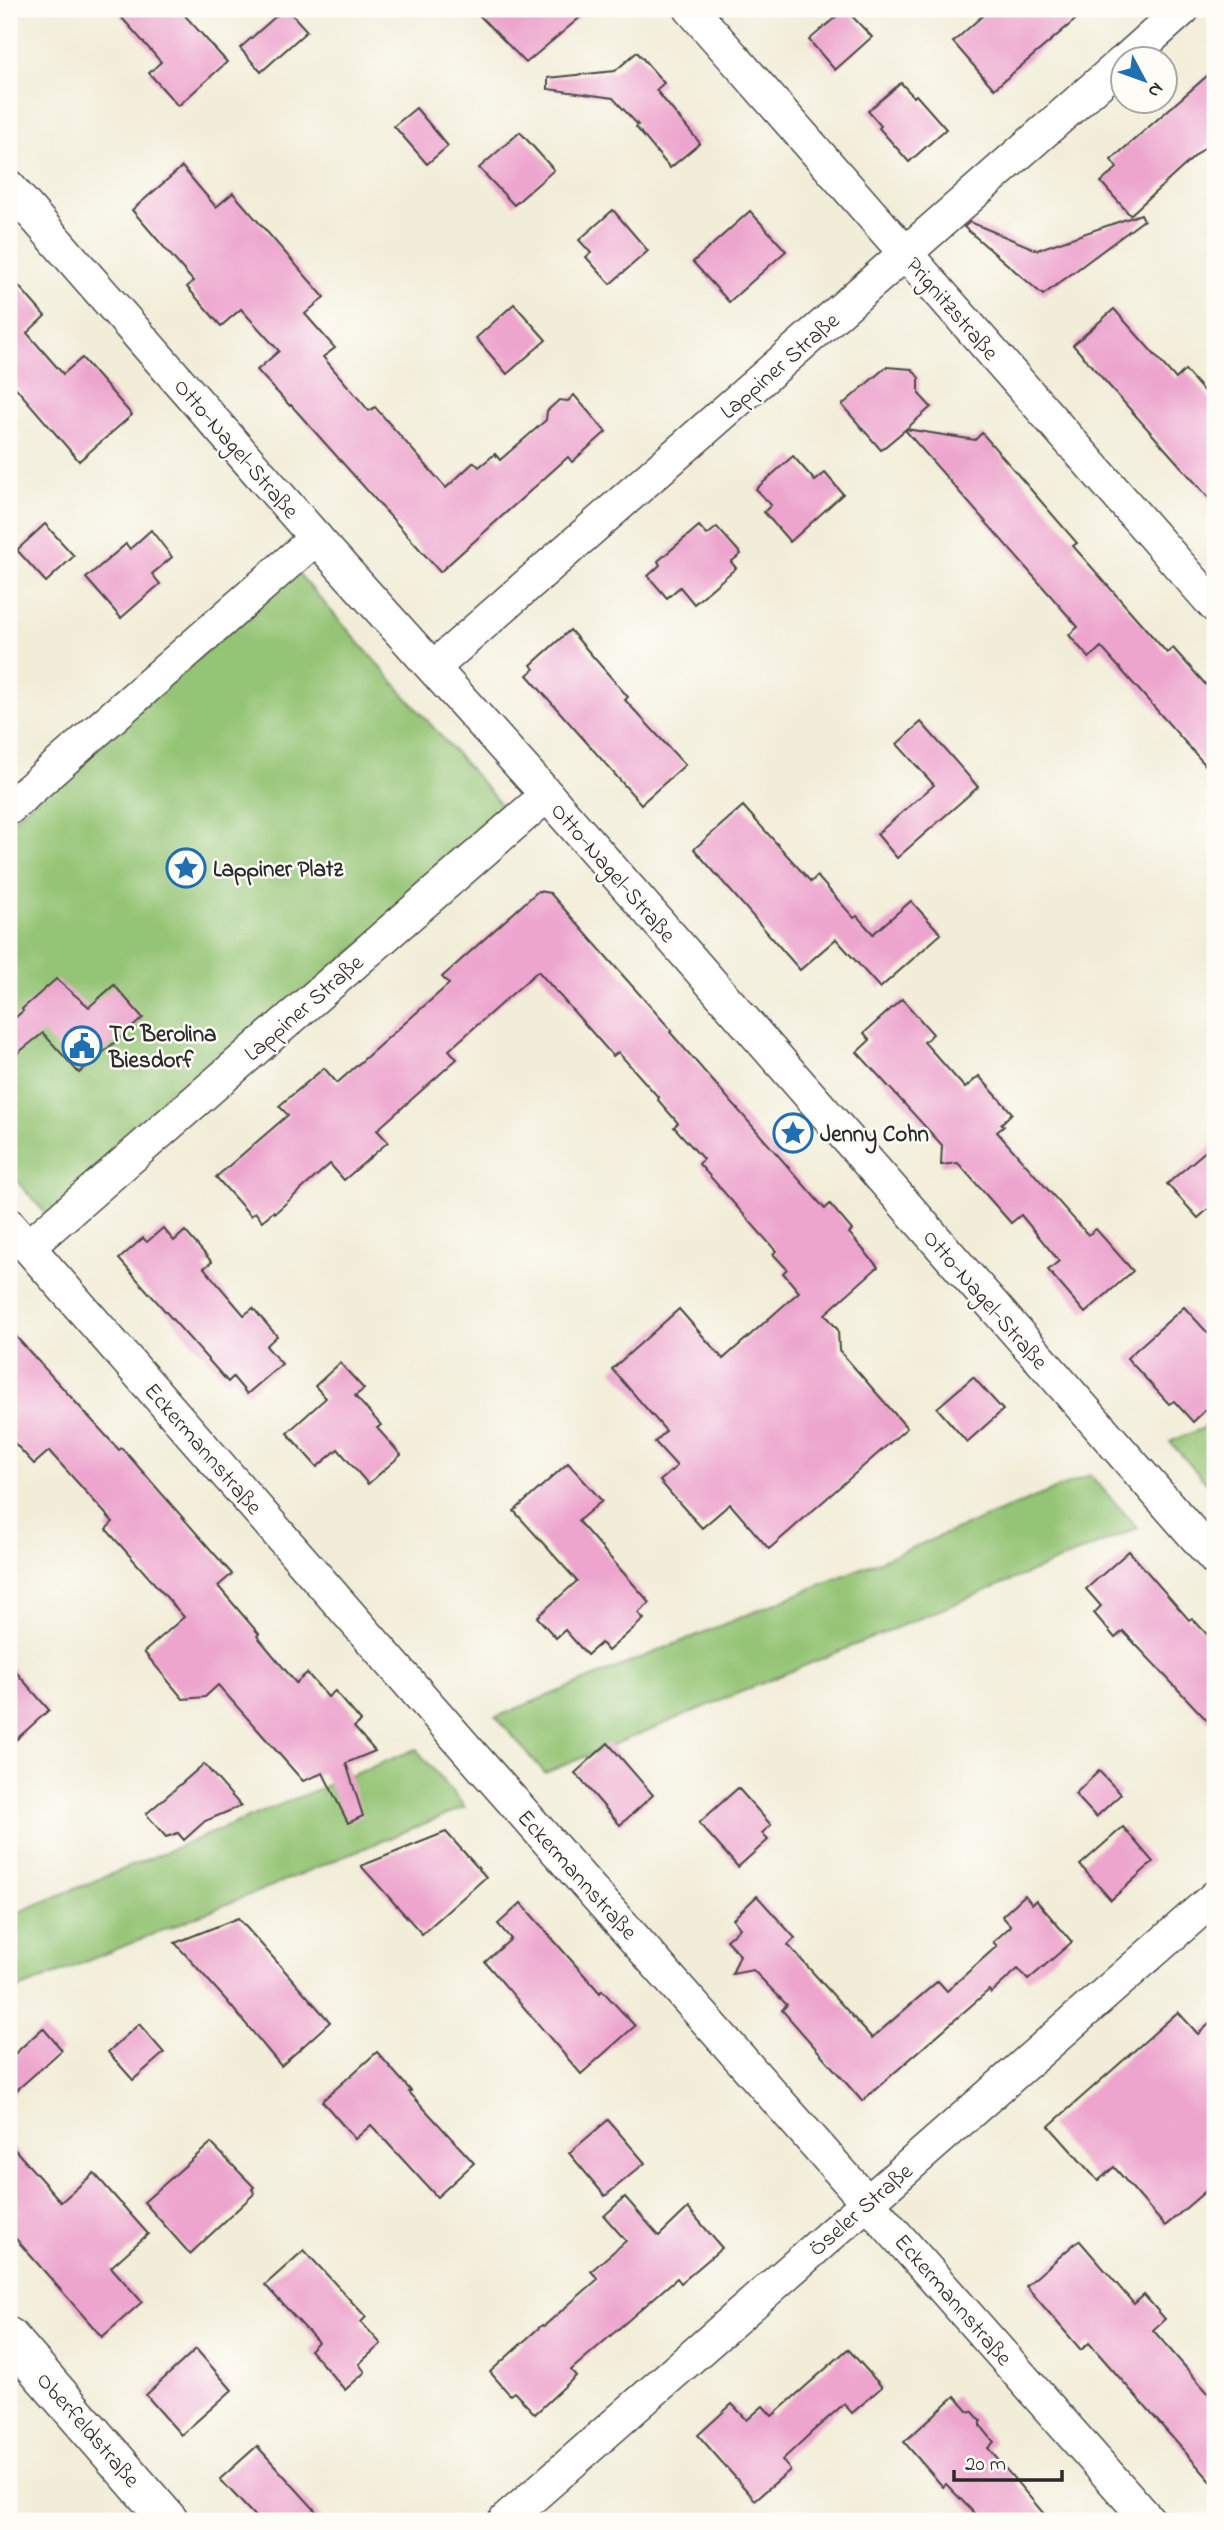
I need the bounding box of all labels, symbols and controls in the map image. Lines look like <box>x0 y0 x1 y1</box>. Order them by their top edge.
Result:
north arrow <box>1108 46 1178 116</box>
text: N <box>1140 76 1169 103</box>
street label: Prignitzstraße <box>896 251 1006 370</box>
street label: Lappiner Straße <box>714 305 848 428</box>
street label: Otto-Nagel-Straße <box>164 372 306 528</box>
street label: Otto-Nagel-Straße <box>541 796 683 952</box>
place icon: Lappiner Platz <box>165 847 207 889</box>
place label: Lappiner Platz <box>213 854 345 887</box>
street label: Lappiner Straße <box>238 947 372 1070</box>
place label: TC Berolina Biesdorf <box>108 1019 217 1078</box>
public building icon: TC Berolina Biesdorf <box>61 1025 103 1067</box>
place icon: Jenny Cohn <box>772 1112 814 1154</box>
place label: Jenny Cohn <box>820 1119 929 1154</box>
street label: Otto-Nagel-Straße <box>913 1223 1055 1379</box>
street label: Eckermannstraße <box>135 1376 269 1524</box>
street label: Eckermannstraße <box>508 1803 644 1949</box>
street label: Öseler Straße <box>802 2156 921 2266</box>
street label: Eckermannstraße <box>885 2227 1019 2375</box>
street label: Oberfeldstraße <box>27 2366 147 2496</box>
scale bar <box>954 2439 1063 2483</box>
text: 20 m <box>965 2450 1006 2480</box>

